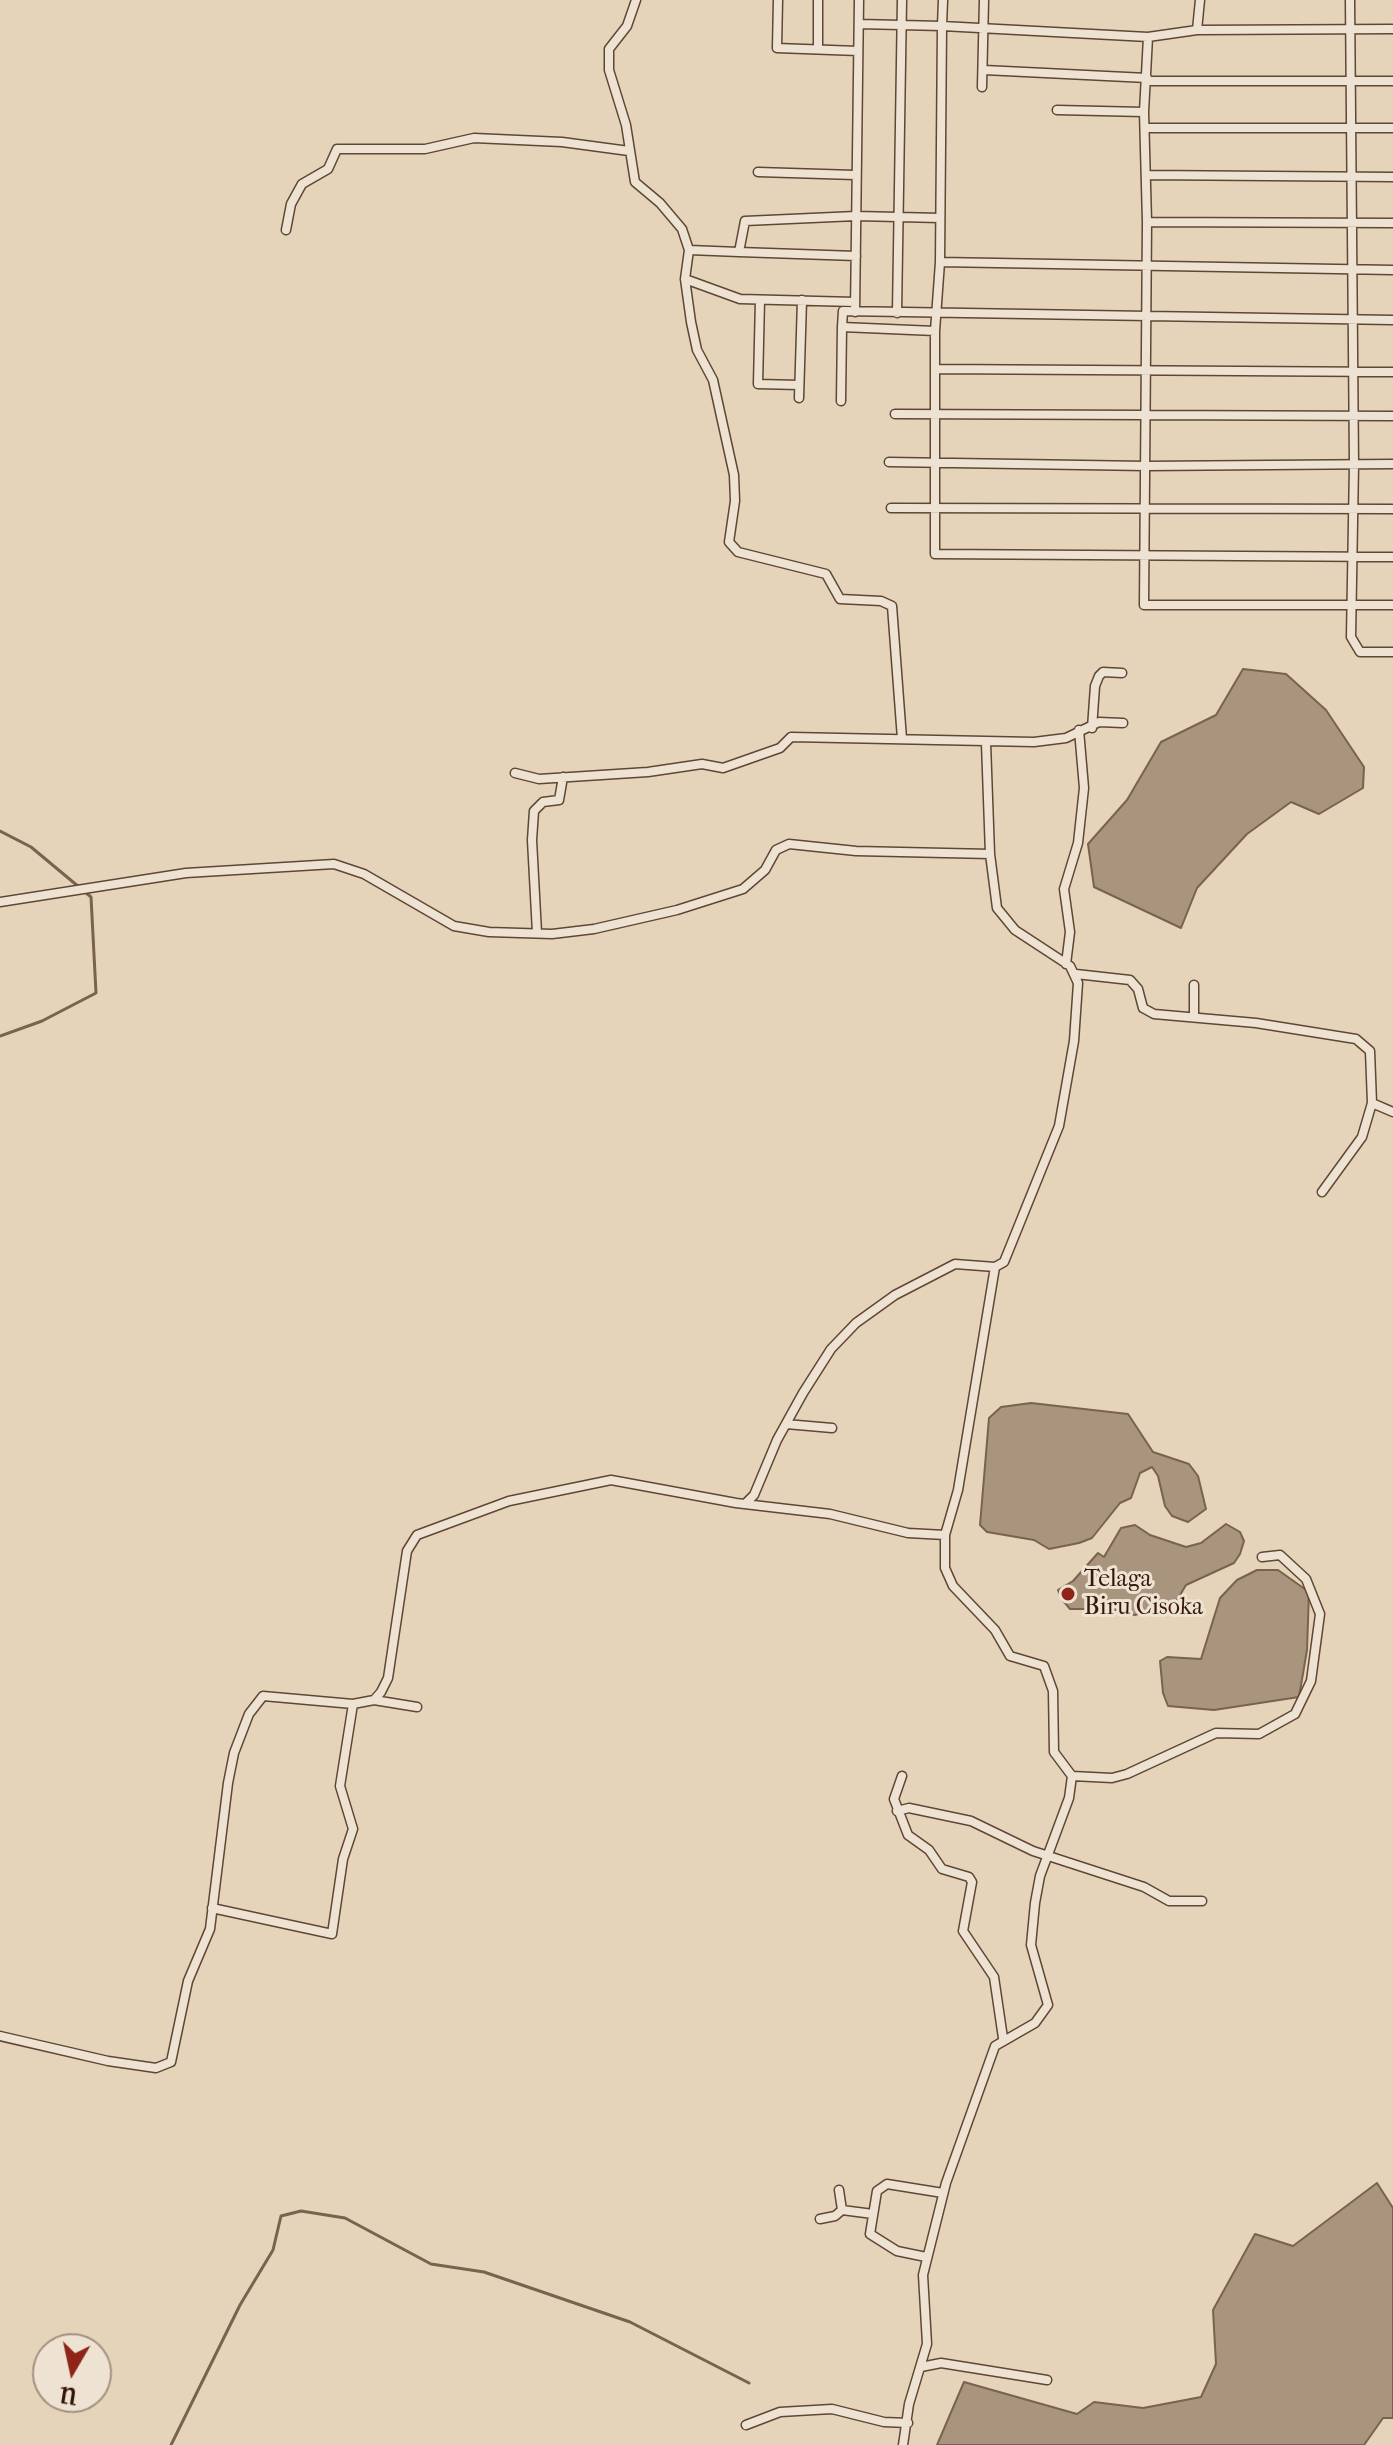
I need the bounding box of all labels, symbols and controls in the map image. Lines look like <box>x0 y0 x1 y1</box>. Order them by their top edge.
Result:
place label: Telaga Biru Cisoka <box>1084 1566 1203 1622</box>
marker: Telaga Biru Cisoka <box>1059 1585 1077 1603</box>
north arrow <box>32 2333 112 2413</box>
text: U <box>58 2381 79 2409</box>

